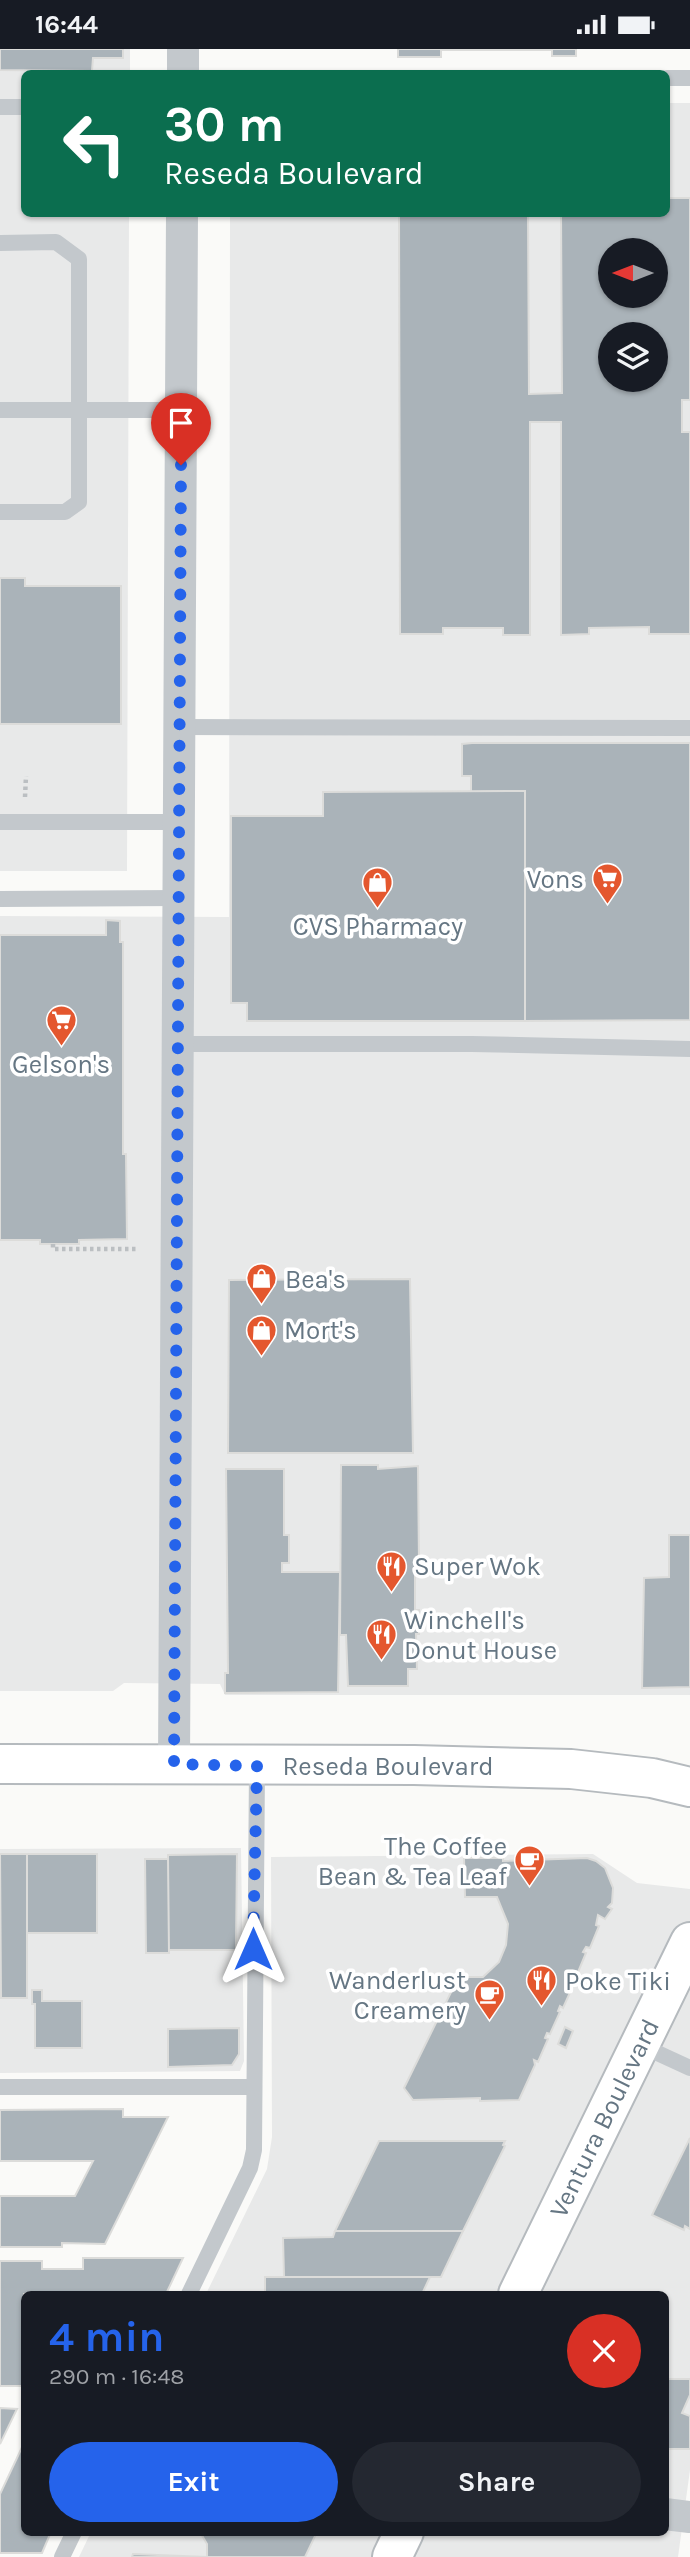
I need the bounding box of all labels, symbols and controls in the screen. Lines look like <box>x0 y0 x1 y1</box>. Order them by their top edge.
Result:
text: 16:44 <box>35 9 98 40</box>
text: 30 m <box>164 96 284 153</box>
icon: left <box>49 98 140 189</box>
text: Reseda Boulevard <box>164 155 424 192</box>
north arrow <box>598 238 668 308</box>
map controls <box>598 238 668 392</box>
button: layers <box>598 322 668 392</box>
pin <box>151 393 211 465</box>
icon: arrive <box>162 404 200 442</box>
supermarket icon: Vons <box>590 862 624 906</box>
place label: Vons <box>527 864 584 895</box>
shop icon: CVS Pharmacy <box>361 866 395 910</box>
place label: CVS Pharmacy <box>293 911 463 942</box>
supermarket icon: Gelson's <box>44 1004 78 1048</box>
place label: Gelson's <box>12 1049 110 1080</box>
shop icon: Bea's <box>245 1262 279 1306</box>
place label: Bea's <box>285 1264 346 1295</box>
shop icon: Mort's <box>244 1313 278 1357</box>
place label: Mort's <box>284 1315 357 1346</box>
restaurant icon: Super Wok <box>374 1549 408 1593</box>
place label: Super Wok <box>414 1551 541 1582</box>
place label: Winchell's Donut House <box>404 1605 557 1666</box>
restaurant icon: Winchell's Donut House <box>364 1618 398 1662</box>
street label: Reseda Boulevard <box>282 1751 494 1782</box>
place label: The Coffee Bean & Tea Leaf <box>318 1831 508 1892</box>
cafe icon: The Coffee Bean & Tea Leaf <box>513 1844 547 1888</box>
position arrow <box>216 1912 290 1986</box>
restaurant icon: Poke Tiki <box>525 1964 559 2008</box>
place label: Wanderlust Creamery <box>329 1965 466 2026</box>
place label: Poke Tiki <box>565 1966 671 1997</box>
cafe icon: Wanderlust Creamery <box>472 1978 506 2022</box>
street label: Ventura Boulevard <box>543 2014 666 2223</box>
text: 4 min <box>49 2312 164 2362</box>
button: close <box>567 2314 641 2388</box>
text: 290 m · 16:48 <box>49 2363 184 2390</box>
button: Exit <box>49 2442 338 2522</box>
button: Share <box>352 2442 641 2522</box>

